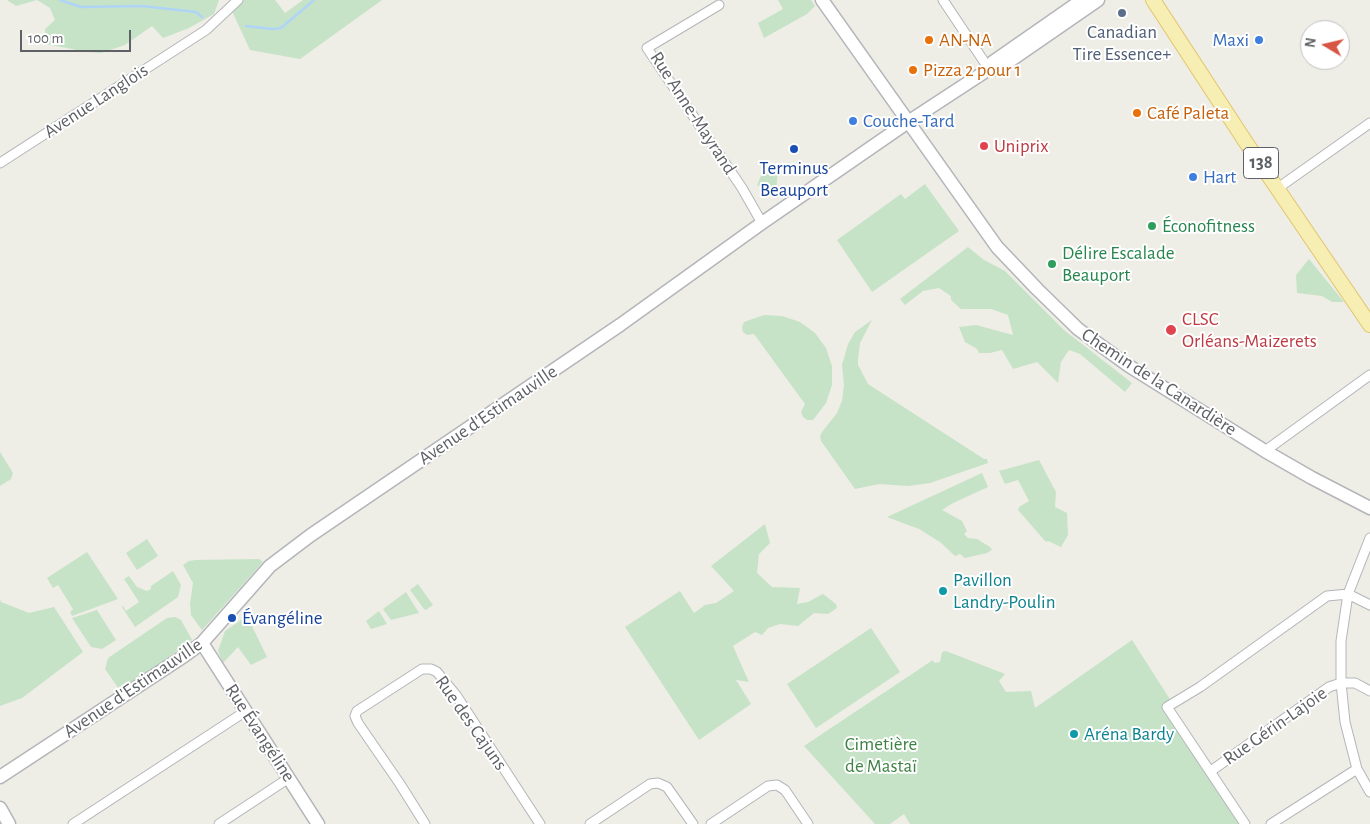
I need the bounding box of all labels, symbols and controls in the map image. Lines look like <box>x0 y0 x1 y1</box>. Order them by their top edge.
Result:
marker: Canadian Tire Essence+ <box>1116 7 1128 19</box>
scale bar <box>22 20 134 52</box>
north arrow <box>1300 20 1350 70</box>
place label: Canadian Tire Essence+ <box>1073 21 1171 65</box>
place label: AN-NA <box>939 29 992 51</box>
place label: Maxi <box>1213 29 1249 51</box>
text: 100 m <box>28 31 63 46</box>
marker: AN-NA <box>923 34 935 46</box>
marker: Maxi <box>1253 34 1265 46</box>
text: N <box>1303 37 1319 49</box>
street label: Rue Anne-Mayrand <box>645 47 741 179</box>
street label: Avenue Langlois <box>40 59 152 143</box>
place label: Pizza 2 pour 1 <box>923 59 1021 81</box>
marker: Pizza 2 pour 1 <box>907 64 919 76</box>
place label: Café Paleta <box>1147 102 1229 124</box>
marker: Café Paleta <box>1131 107 1143 119</box>
place label: Couche-Tard <box>863 110 955 132</box>
marker: Couche-Tard <box>847 115 859 127</box>
place label: Uniprix <box>994 135 1048 157</box>
marker: Uniprix <box>978 140 990 152</box>
marker: Terminus Beauport <box>788 143 800 155</box>
road number: 138 <box>1244 148 1278 178</box>
place label: Terminus Beauport <box>759 157 829 201</box>
place label: Hart <box>1203 166 1236 188</box>
marker: Hart <box>1187 171 1199 183</box>
place label: Éconofitness <box>1162 215 1255 237</box>
marker: Éconofitness <box>1146 220 1158 232</box>
place label: Délire Escalade Beauport <box>1062 242 1174 286</box>
marker: Délire Escalade Beauport <box>1046 258 1058 270</box>
place label: CLSC Orléans-Maizerets <box>1182 308 1317 352</box>
street label: Chemin de la Canardière <box>1077 323 1241 441</box>
marker: CLSC Orléans-Maizerets <box>1164 323 1178 337</box>
street label: Avenue d'Estimauville <box>414 360 562 470</box>
place label: Pavillon Landry-Poulin <box>953 569 1056 613</box>
marker: Pavillon Landry-Poulin <box>937 585 949 597</box>
place label: Évangéline <box>242 607 323 629</box>
marker: Évangéline <box>226 612 238 624</box>
street label: Avenue d'Estimauville <box>59 633 207 743</box>
street label: Rue des Cajuns <box>430 671 512 775</box>
street label: Rue Évangéline <box>220 680 300 786</box>
street label: Rue Gérin-Lajoie <box>1219 682 1331 770</box>
place label: Aréna Bardy <box>1084 723 1174 745</box>
marker: Aréna Bardy <box>1068 728 1080 740</box>
park label: Cimetière de Mastaï <box>845 733 917 777</box>

